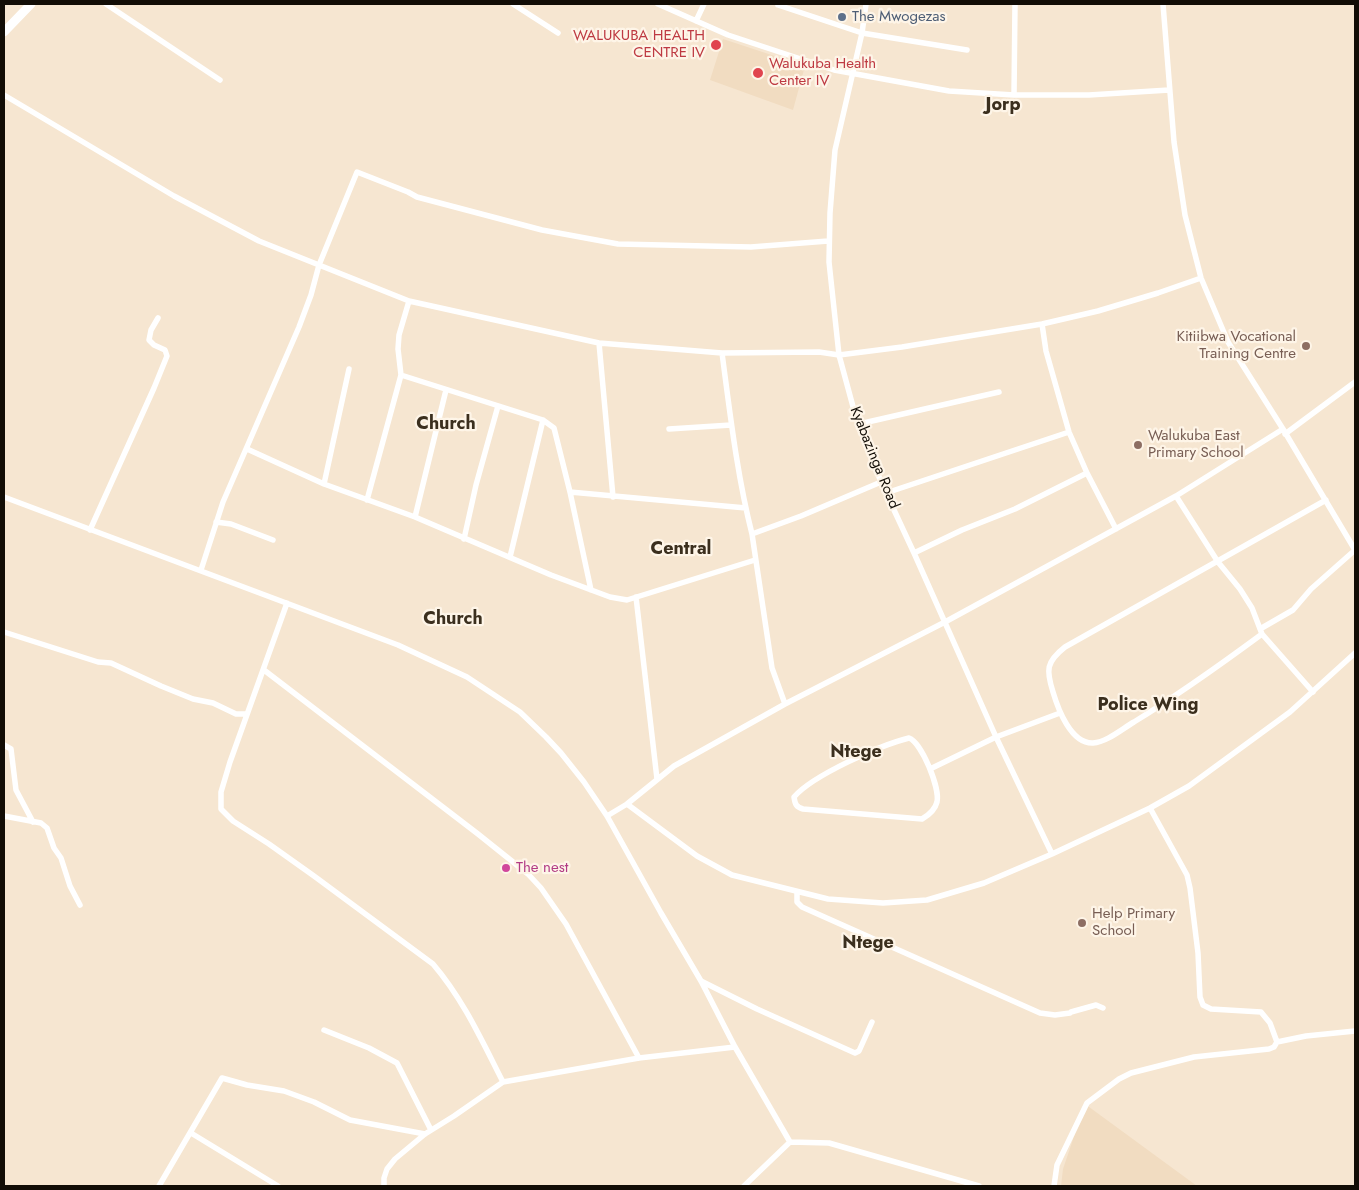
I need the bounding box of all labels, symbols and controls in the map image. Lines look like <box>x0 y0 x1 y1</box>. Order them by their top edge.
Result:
place label: The Mwogezas <box>852 8 946 26</box>
marker: The Mwogezas <box>836 11 848 23</box>
place label: WALUKUBA HEALTH CENTRE IV <box>573 27 705 62</box>
marker: WALUKUBA HEALTH CENTRE IV <box>709 38 723 52</box>
place label: Walukuba Health Center IV <box>769 55 876 90</box>
marker: Walukuba Health Center IV <box>751 66 765 80</box>
district label: Jorp <box>985 95 1021 117</box>
place label: Kitiibwa Vocational Training Centre <box>1176 328 1296 363</box>
marker: Kitiibwa Vocational Training Centre <box>1300 340 1312 352</box>
street label: Kyabazinga Road <box>845 404 903 512</box>
district label: Church <box>416 414 476 436</box>
place label: Walukuba East Primary School <box>1148 427 1244 462</box>
marker: Walukuba East Primary School <box>1132 439 1144 451</box>
district label: Central <box>651 539 711 561</box>
district label: Church <box>423 609 483 631</box>
district label: Police Wing <box>1097 695 1199 717</box>
district label: Ntege <box>830 742 882 764</box>
place label: The nest <box>516 859 568 877</box>
marker: The nest <box>500 862 512 874</box>
place label: Help Primary School <box>1092 905 1175 940</box>
marker: Help Primary School <box>1076 917 1088 929</box>
district label: Ntege <box>842 933 894 955</box>

